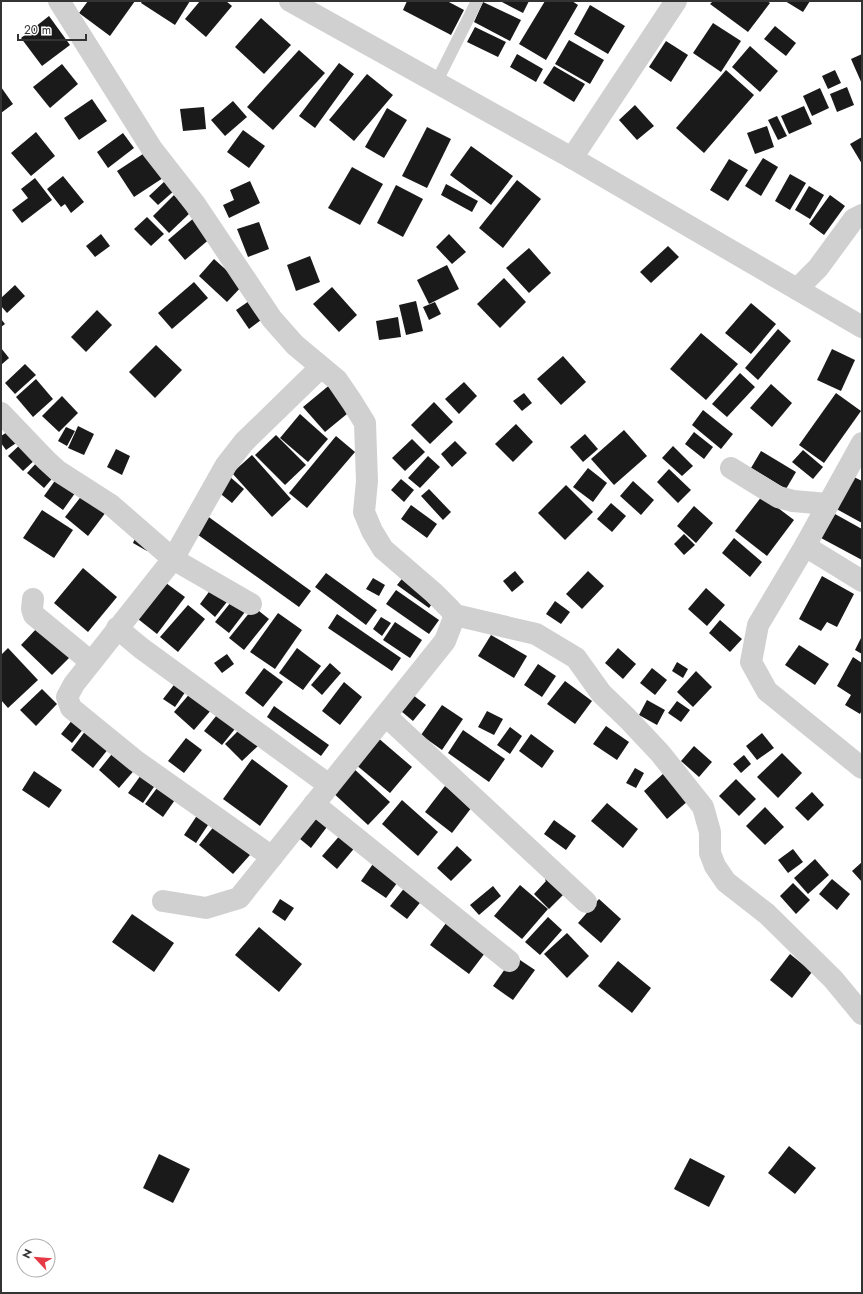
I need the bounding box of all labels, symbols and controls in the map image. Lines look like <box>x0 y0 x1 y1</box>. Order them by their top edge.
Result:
scale bar <box>18 16 86 42</box>
text: 20 m <box>24 21 51 39</box>
north arrow <box>16 1238 56 1278</box>
text: N <box>18 1246 36 1261</box>

